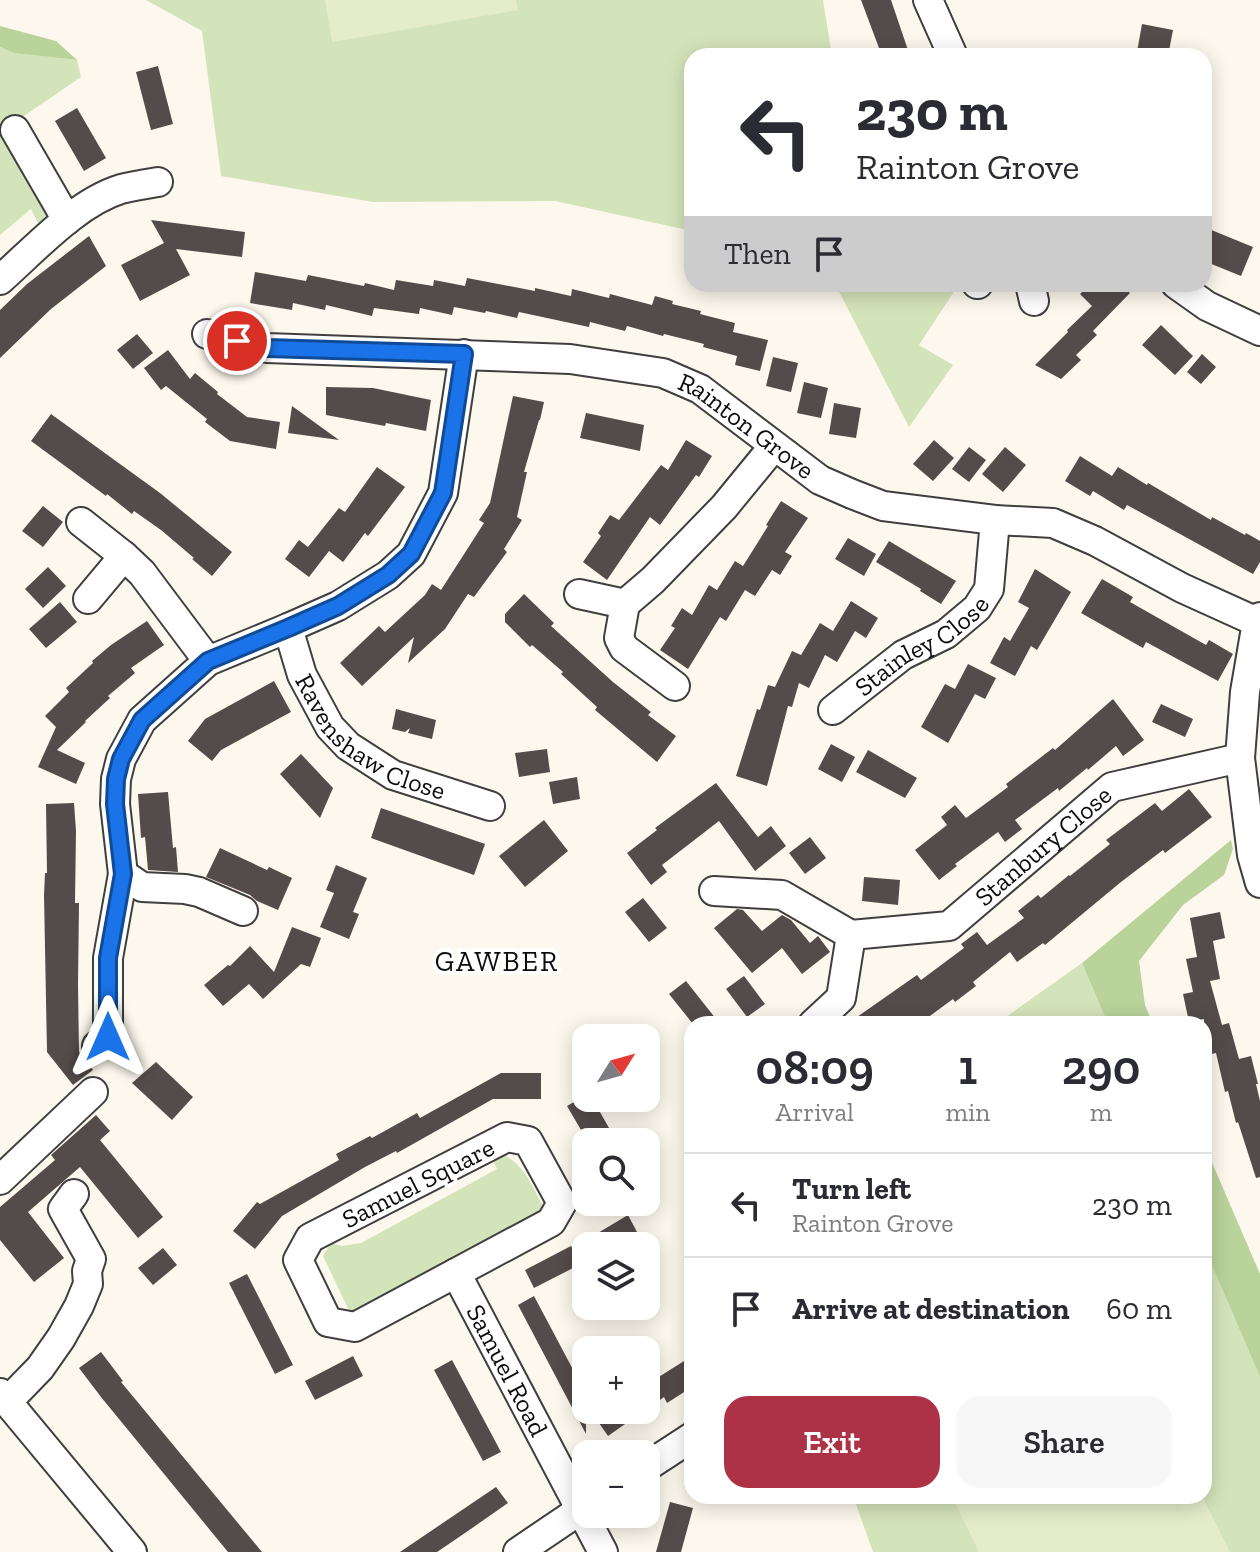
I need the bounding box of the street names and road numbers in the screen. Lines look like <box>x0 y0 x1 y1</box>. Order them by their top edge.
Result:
street label: Rainton Grove <box>674 366 821 486</box>
street label: Stainley Close <box>848 590 996 703</box>
street label: Ravenshaw Close <box>288 668 449 807</box>
street label: Stanbury Close <box>968 779 1118 913</box>
street label: Samuel Square <box>337 1131 499 1235</box>
street label: Samuel Road <box>459 1299 555 1442</box>

